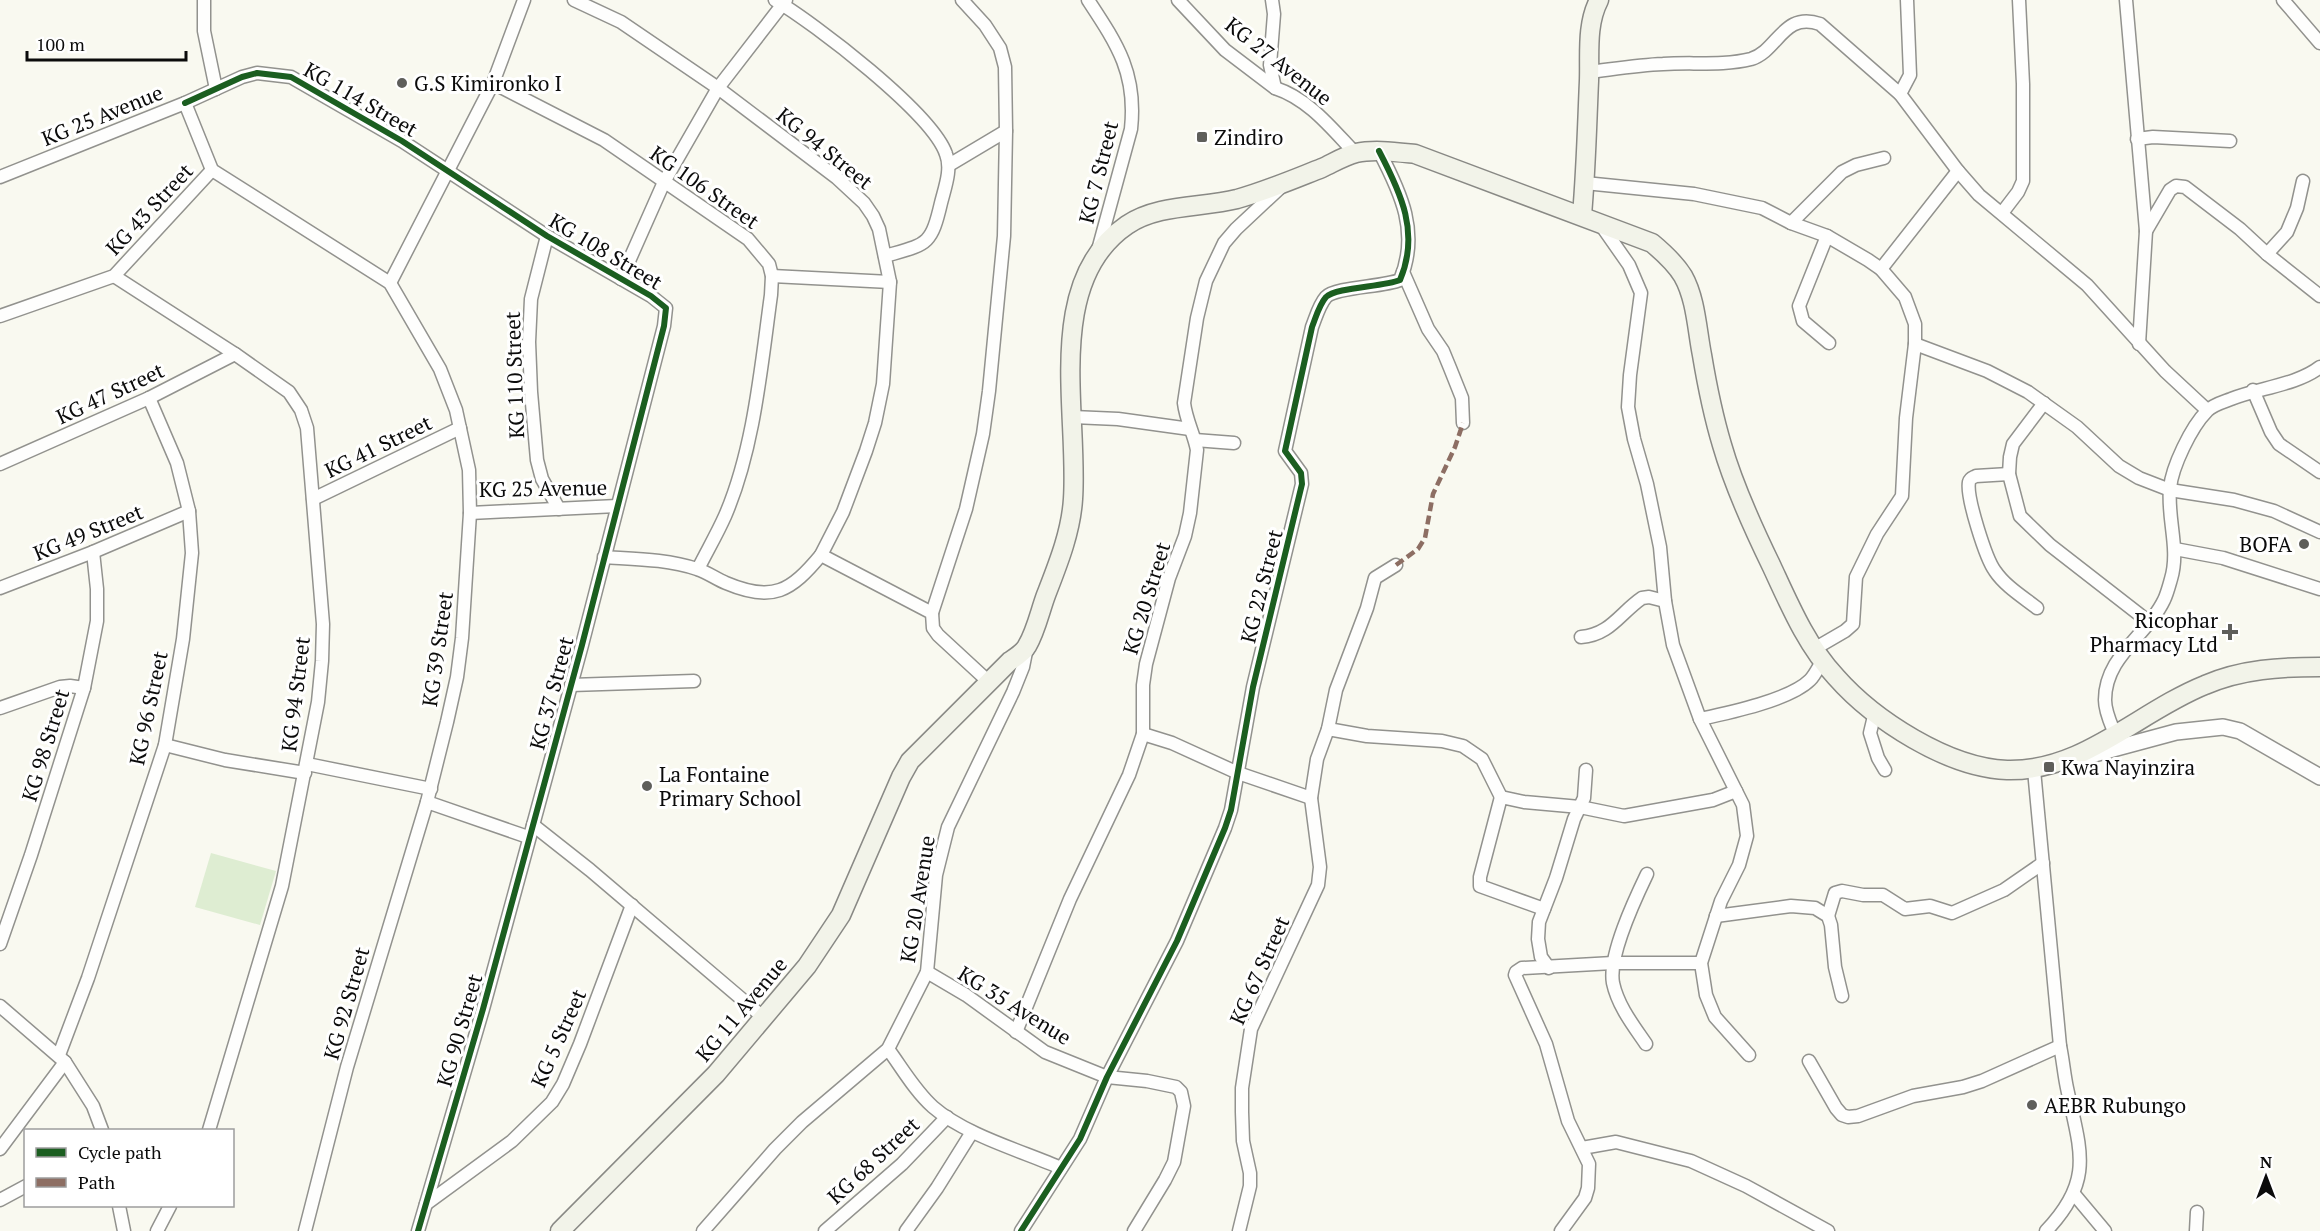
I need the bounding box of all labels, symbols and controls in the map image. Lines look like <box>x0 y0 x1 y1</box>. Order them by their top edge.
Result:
street label: KG 27 Avenue <box>1220 10 1338 112</box>
scale bar <box>27 24 186 62</box>
text: 100 m <box>36 32 85 56</box>
street label: KG 114 Street <box>299 55 423 143</box>
place label: G.S Kimironko I <box>414 69 562 97</box>
marker: G.S Kimironko I <box>395 76 409 90</box>
street label: KG 25 Avenue <box>37 78 167 152</box>
street label: KG 94 Street <box>771 101 879 195</box>
street label: KG 7 Street <box>1072 118 1124 226</box>
place label: Zindiro <box>1214 123 1283 151</box>
marker: Zindiro <box>1195 130 1209 144</box>
street label: KG 106 Street <box>645 139 765 235</box>
street label: KG 43 Street <box>99 157 199 261</box>
street label: KG 108 Street <box>544 206 668 296</box>
street label: KG 110 Street <box>498 311 530 439</box>
street label: KG 47 Street <box>52 356 169 430</box>
street label: KG 41 Street <box>320 408 436 484</box>
street label: KG 25 Avenue <box>479 473 607 503</box>
street label: KG 49 Street <box>29 497 147 567</box>
street label: KG 22 Street <box>1233 526 1289 646</box>
place label: BOFA <box>2239 530 2293 558</box>
marker: BOFA <box>2297 537 2311 551</box>
street label: KG 20 Street <box>1116 538 1176 658</box>
street label: KG 39 Street <box>415 589 459 708</box>
place label: Ricophar Pharmacy Ltd <box>2090 606 2218 658</box>
marker: Ricophar Pharmacy Ltd <box>2223 625 2237 639</box>
street label: KG 37 Street <box>522 633 580 753</box>
street label: KG 94 Street <box>274 635 316 753</box>
street label: KG 96 Street <box>122 648 174 768</box>
street label: KG 98 Street <box>15 685 75 805</box>
place label: Kwa Nayinzira <box>2061 753 2195 781</box>
place label: La Fontaine Primary School <box>659 760 802 812</box>
marker: Kwa Nayinzira <box>2042 760 2056 774</box>
marker: La Fontaine Primary School <box>640 779 654 793</box>
street label: KG 20 Avenue <box>893 833 941 965</box>
street label: KG 67 Street <box>1223 911 1295 1029</box>
street label: KG 92 Street <box>317 943 375 1063</box>
street label: KG 11 Avenue <box>689 951 793 1067</box>
street label: KG 35 Avenue <box>953 959 1077 1051</box>
street label: KG 90 Street <box>430 970 488 1090</box>
street label: KG 5 Street <box>524 984 592 1092</box>
place label: AEBR Rubungo <box>2044 1091 2186 1119</box>
marker: AEBR Rubungo <box>2025 1098 2039 1112</box>
street label: KG 68 Street <box>821 1110 925 1210</box>
legend <box>24 1129 234 1207</box>
text: Cycle path <box>78 1140 162 1164</box>
north arrow <box>2236 1147 2296 1207</box>
text: N <box>2260 1151 2272 1173</box>
text: Path <box>78 1170 115 1194</box>

